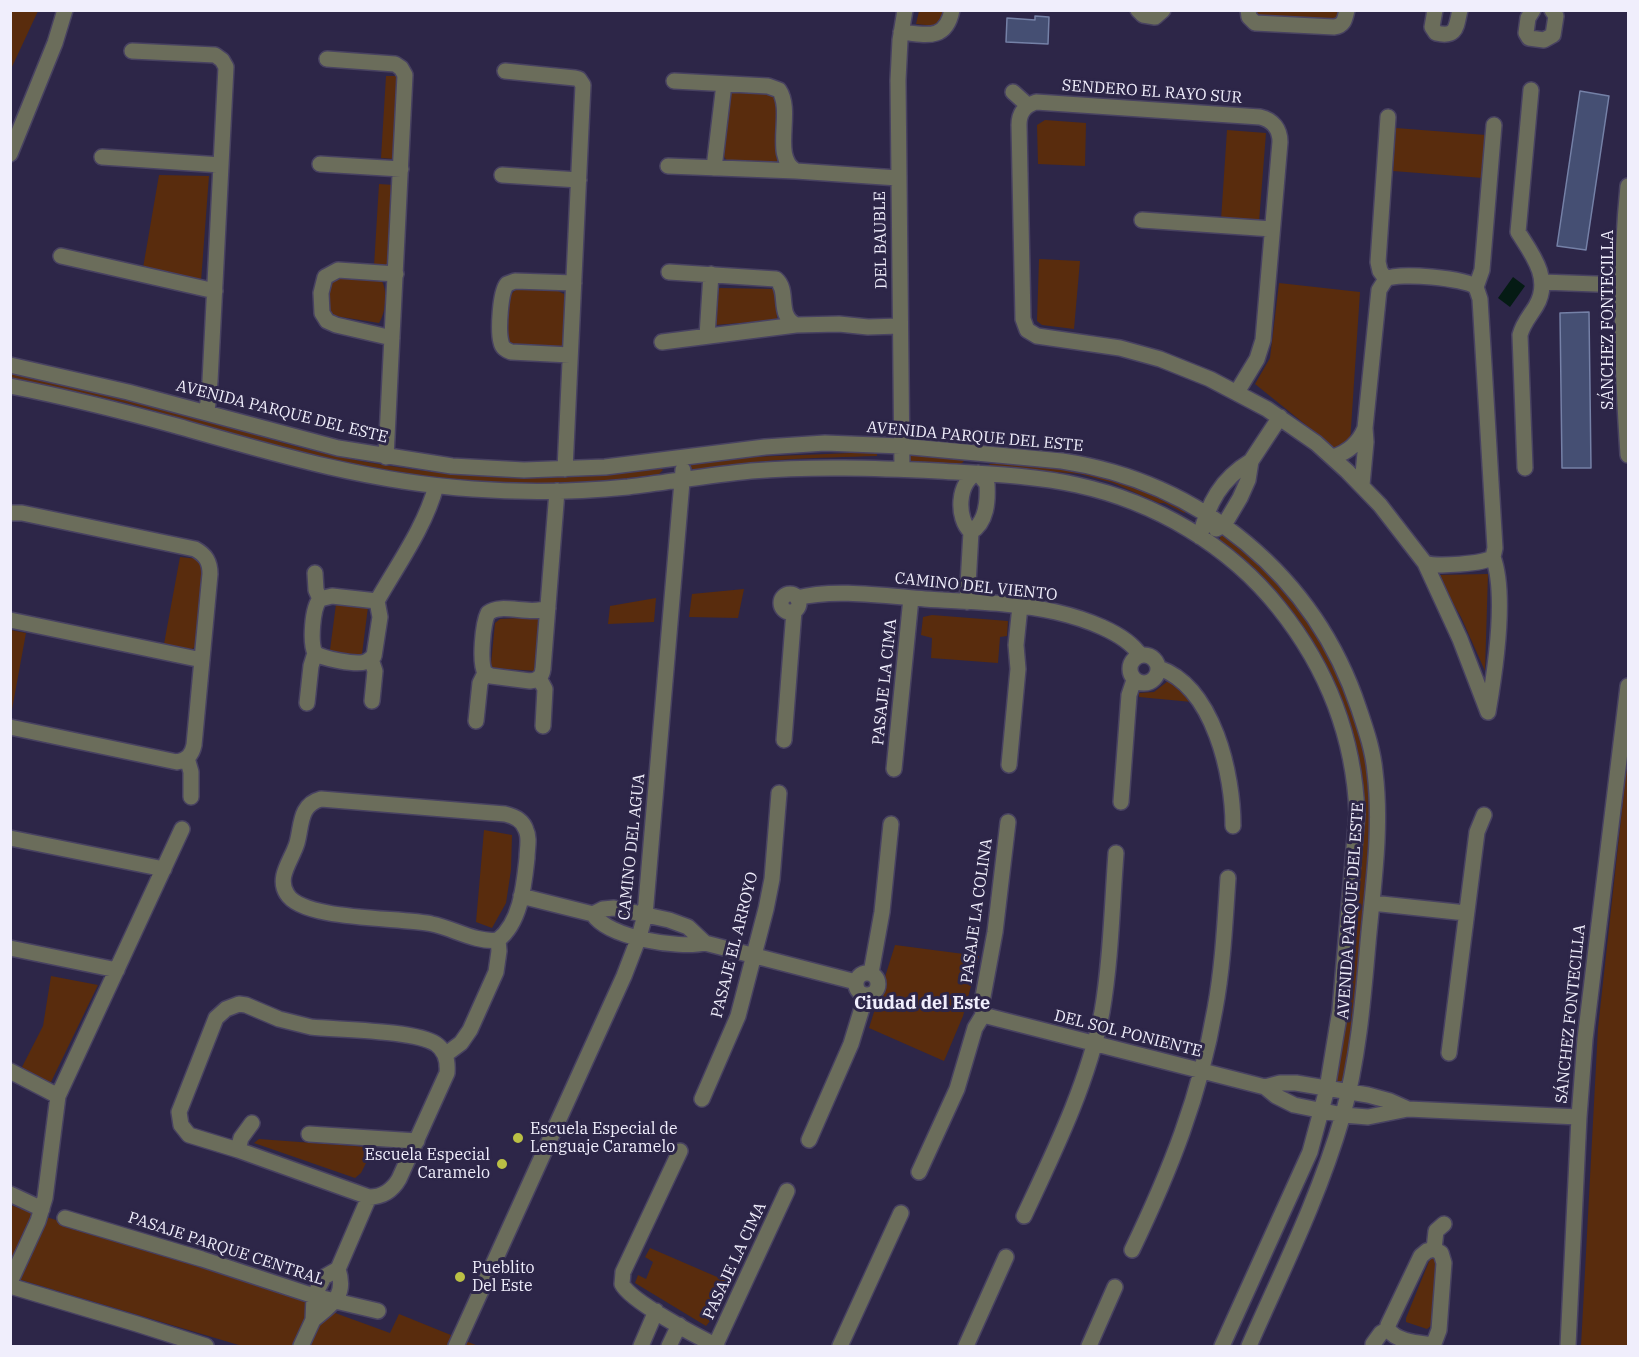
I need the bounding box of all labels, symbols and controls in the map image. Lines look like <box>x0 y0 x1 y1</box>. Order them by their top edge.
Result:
street label: SENDERO EL RAYO SUR <box>1061 76 1243 108</box>
street label: DEL BAUBLE <box>871 191 891 289</box>
street label: SÁNCHEZ FONTECILLA <box>1598 230 1618 410</box>
street label: AVENIDA PARQUE DEL ESTE <box>174 376 390 448</box>
street label: AVENIDA PARQUE DEL ESTE <box>866 418 1084 456</box>
street label: CAMINO DEL VIENTO <box>894 569 1058 605</box>
street label: PASAJE LA CIMA <box>869 618 901 746</box>
street label: CAMINO DEL AGUA <box>615 773 649 921</box>
street label: AVENIDA PARQUE DEL ESTE <box>1334 802 1368 1020</box>
street label: PASAJE LA COLINA <box>957 837 997 985</box>
street label: PASAJE EL ARROYO <box>708 870 762 1020</box>
street label: SÁNCHEZ FONTECILLA <box>1552 923 1590 1105</box>
district label: Ciudad del Este <box>854 993 990 1015</box>
street label: DEL SOL PONIENTE <box>1052 1006 1204 1062</box>
place label: Escuela Especial de Lenguaje Caramelo <box>530 1119 678 1157</box>
marker: Escuela Especial de Lenguaje Caramelo <box>511 1131 525 1145</box>
place label: Escuela Especial Caramelo <box>365 1145 490 1183</box>
marker: Escuela Especial Caramelo <box>495 1157 509 1171</box>
street label: PASAJE LA CIMA <box>699 1199 771 1323</box>
street label: PASAJE PARQUE CENTRAL <box>126 1208 326 1290</box>
place label: Pueblito Del Este <box>472 1258 535 1296</box>
marker: Pueblito Del Este <box>453 1270 467 1284</box>

